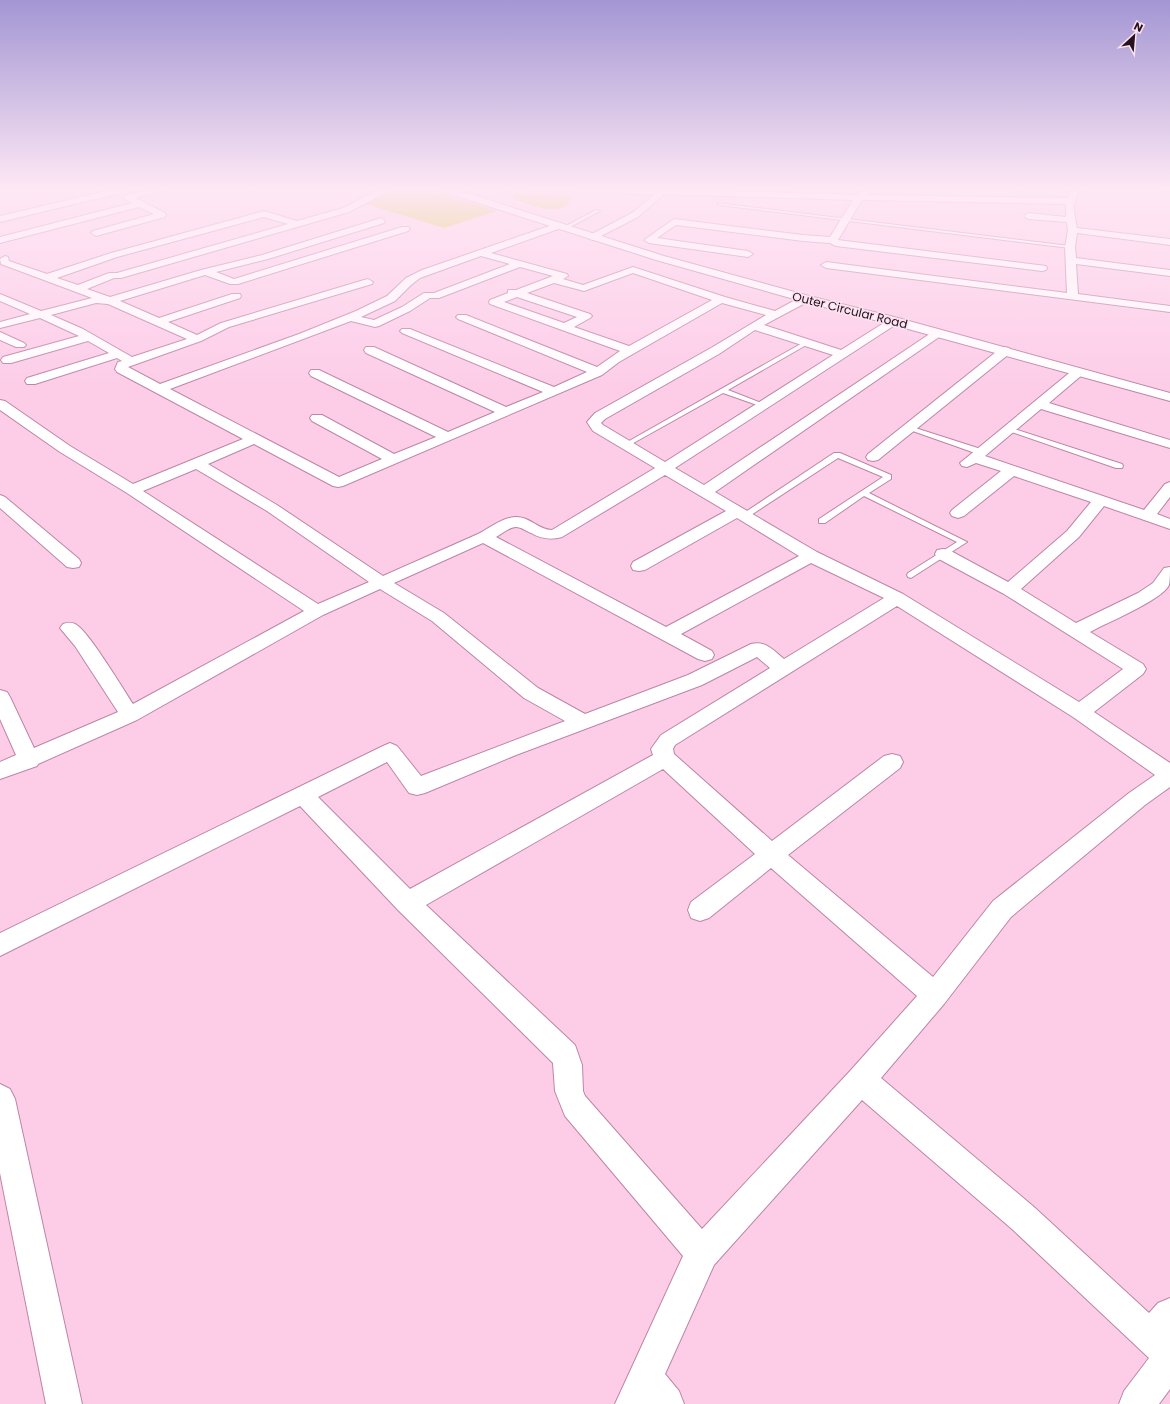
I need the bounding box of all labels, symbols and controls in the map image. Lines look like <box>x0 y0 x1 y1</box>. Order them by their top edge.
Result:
north arrow <box>1114 16 1154 56</box>
text: N <box>1131 18 1146 36</box>
street label: Outer Circular Road <box>791 287 909 333</box>

